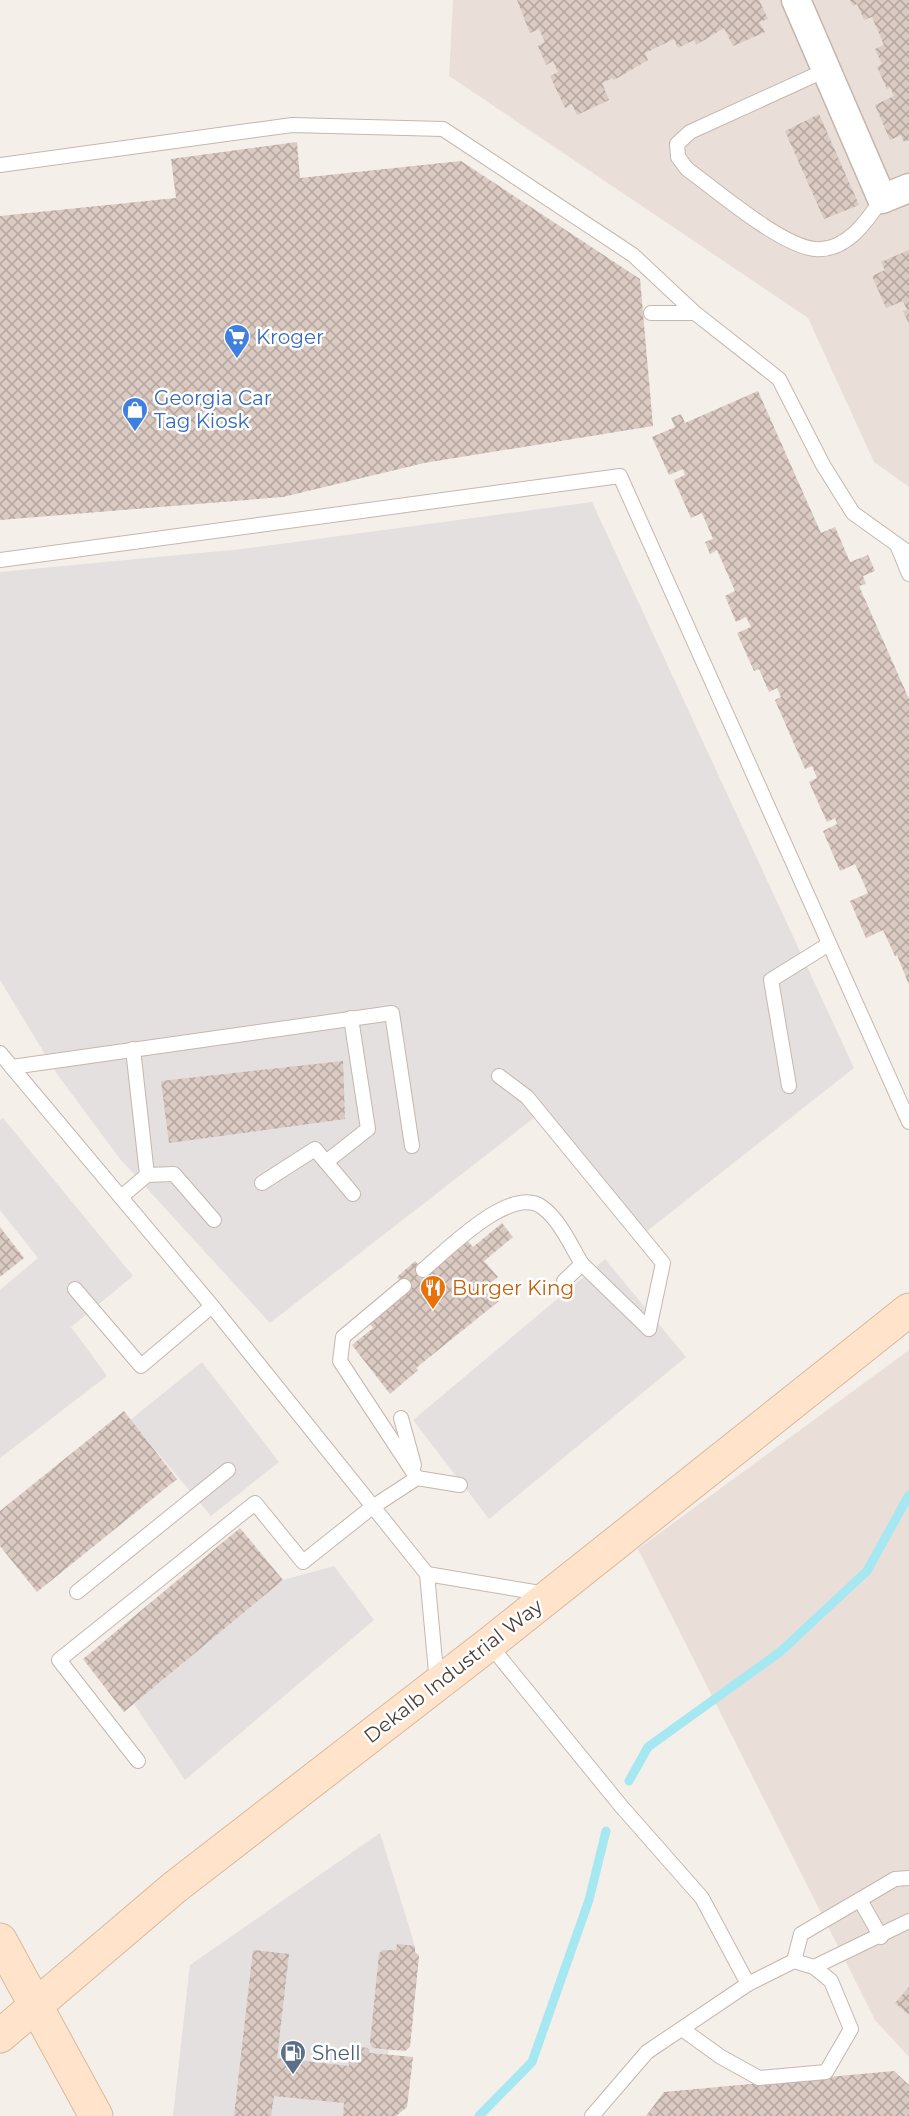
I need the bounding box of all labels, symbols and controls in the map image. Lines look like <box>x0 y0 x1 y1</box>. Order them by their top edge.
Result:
supermarket icon: Kroger <box>222 322 252 360</box>
place label: Kroger <box>256 325 324 349</box>
place label: Georgia Car Tag Kiosk <box>154 386 272 433</box>
shop icon: Georgia Car Tag Kiosk <box>120 395 150 433</box>
restaurant icon: Burger King <box>418 1273 448 1311</box>
place label: Burger King <box>452 1276 574 1300</box>
street label: Dekalb Industrial Way <box>359 1594 547 1748</box>
fuel station icon: Shell <box>278 2038 308 2076</box>
place label: Shell <box>312 2041 361 2065</box>

